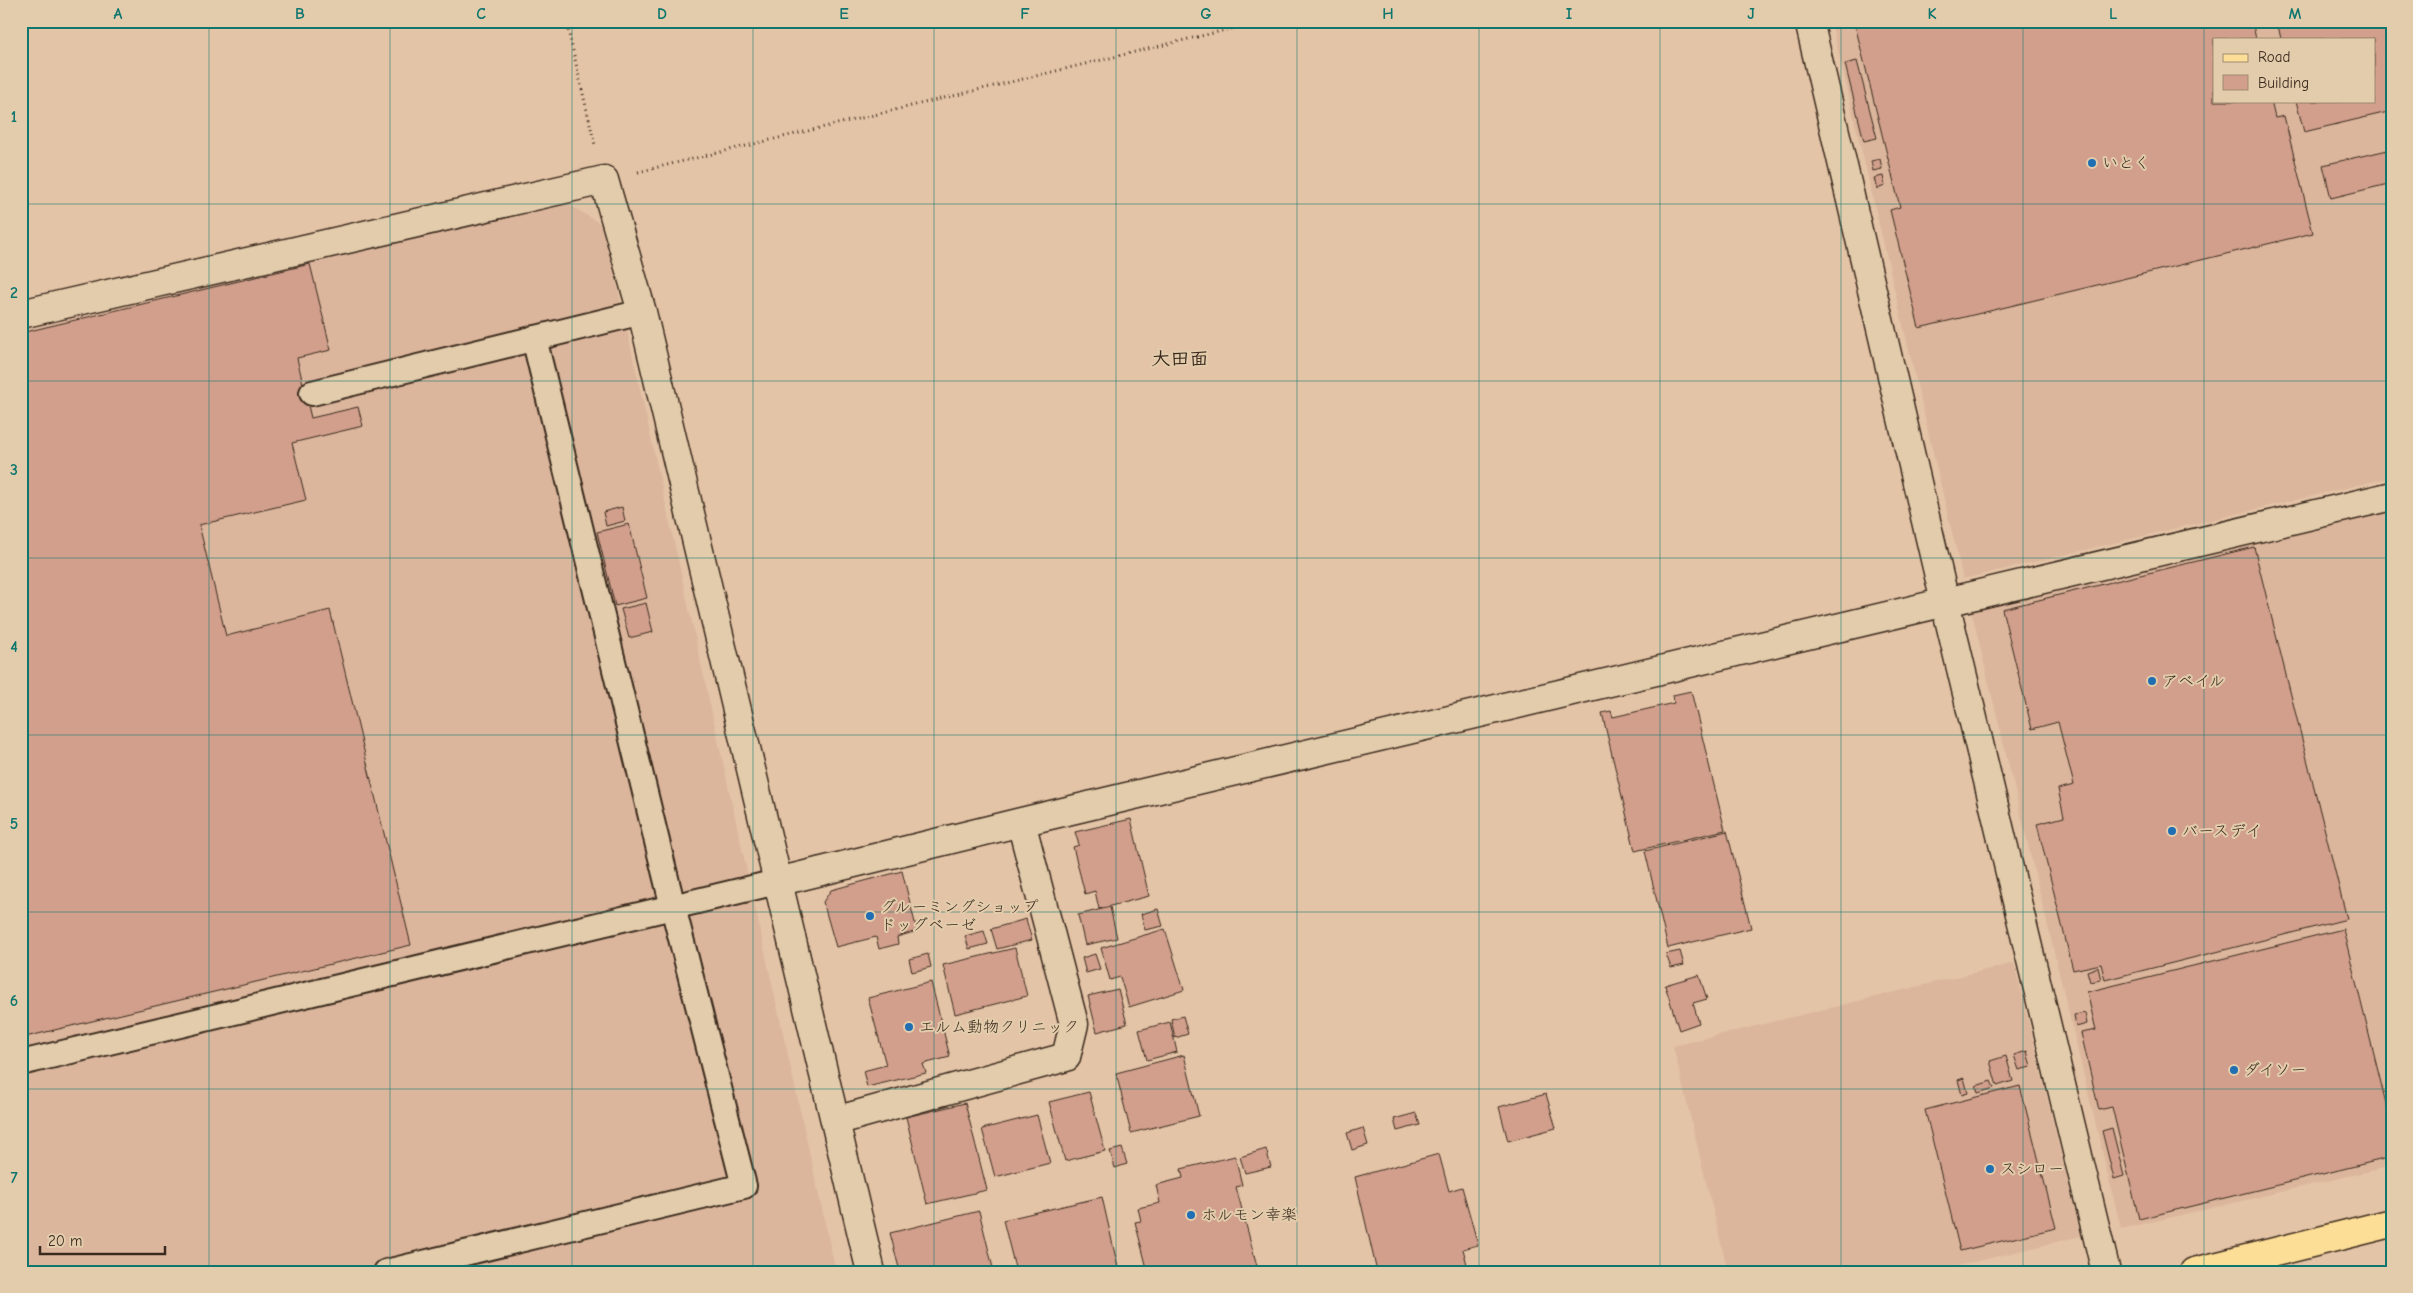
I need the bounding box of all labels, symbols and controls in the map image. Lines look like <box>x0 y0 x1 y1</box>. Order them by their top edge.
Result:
text: A <box>114 5 123 23</box>
text: B <box>295 5 305 23</box>
text: C <box>476 5 486 23</box>
text: D <box>657 5 667 23</box>
text: E <box>839 5 849 23</box>
text: F <box>1020 5 1030 23</box>
text: G <box>1200 5 1212 23</box>
text: H <box>1382 5 1394 23</box>
text: I <box>1566 5 1572 23</box>
text: J <box>1747 5 1755 23</box>
text: K <box>1927 5 1937 23</box>
text: L <box>2109 5 2117 23</box>
text: M <box>2289 5 2302 23</box>
legend <box>2213 38 2376 102</box>
text: Road <box>2258 48 2290 66</box>
text: Building <box>2258 74 2309 92</box>
text: 1 <box>11 108 17 126</box>
place label: いとく <box>2102 154 2150 172</box>
marker: いとく <box>2086 157 2098 169</box>
text: 2 <box>10 284 18 302</box>
district label: 大田面 <box>1151 348 1209 370</box>
text: 3 <box>10 461 18 479</box>
text: 4 <box>10 638 18 656</box>
place label: アベイル <box>2162 672 2225 690</box>
marker: アベイル <box>2146 675 2158 687</box>
text: 5 <box>10 815 18 833</box>
place label: バースデイ <box>2182 822 2261 840</box>
marker: バースデイ <box>2166 825 2178 837</box>
place label: グルーミングショップ ドッグベーゼ <box>880 898 1039 934</box>
marker: グルーミングショップ ドッグベーゼ <box>864 910 876 922</box>
text: 6 <box>10 992 18 1010</box>
place label: エルム動物クリニック <box>919 1018 1079 1036</box>
marker: エルム動物クリニック <box>903 1021 915 1033</box>
place label: ダイソー <box>2244 1061 2306 1079</box>
marker: ダイソー <box>2228 1064 2240 1076</box>
place label: スシロー <box>2000 1160 2064 1178</box>
marker: スシロー <box>1984 1163 1996 1175</box>
text: 7 <box>10 1169 18 1187</box>
place label: ホルモン幸楽 <box>1201 1206 1297 1224</box>
marker: ホルモン幸楽 <box>1185 1209 1197 1221</box>
scale bar <box>40 1223 165 1255</box>
text: 20 m <box>48 1232 82 1250</box>

